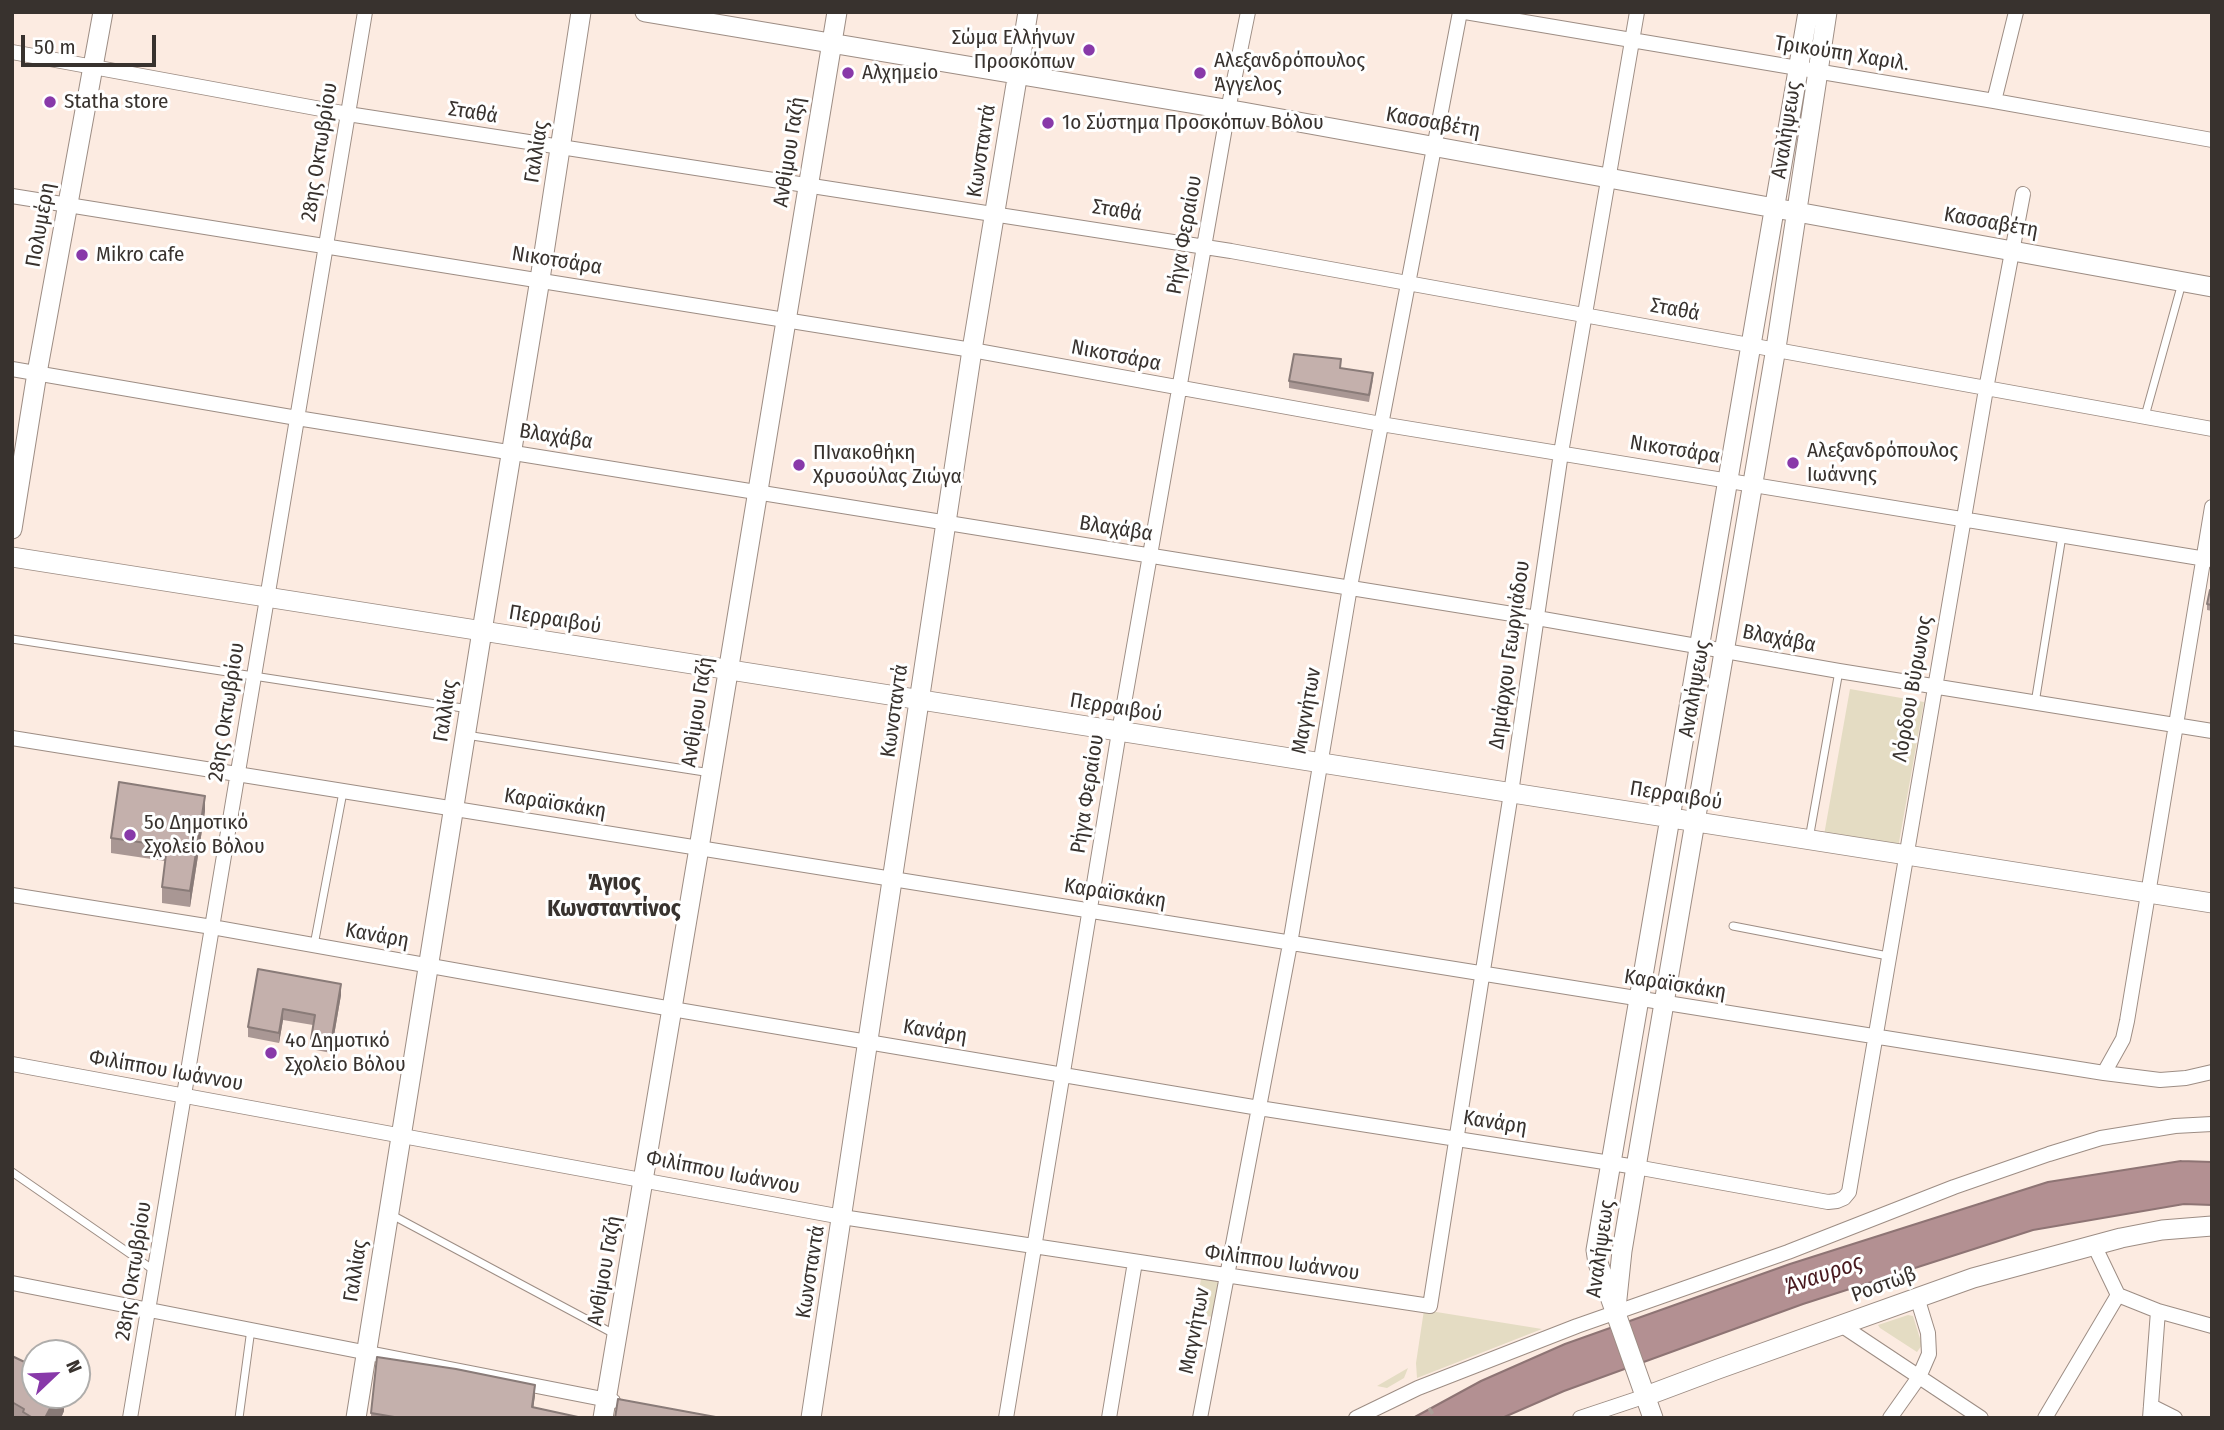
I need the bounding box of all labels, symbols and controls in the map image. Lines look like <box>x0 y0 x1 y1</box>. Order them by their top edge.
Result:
scale bar <box>24 21 159 65</box>
place label: Σώμα Ελλήνων Προσκόπων <box>952 25 1075 75</box>
street label: Τρικούπη Χαριλ. <box>1773 31 1911 77</box>
text: 50 m <box>34 34 76 60</box>
marker: Σώμα Ελλήνων Προσκόπων <box>1081 42 1097 58</box>
place label: Αλεξανδρόπουλος Άγγελος <box>1214 48 1365 98</box>
place label: Αλχημείο <box>862 60 938 86</box>
marker: Αλχημείο <box>840 65 856 81</box>
marker: Αλεξανδρόπουλος Άγγελος <box>1192 65 1208 81</box>
street label: Αναλήψεως <box>1767 80 1807 180</box>
street label: 28ης Οκτωβρίου <box>297 81 343 223</box>
place label: Statha store <box>64 89 168 115</box>
marker: Statha store <box>42 94 58 110</box>
street label: Ανθίμου Γαζή <box>769 95 811 209</box>
street label: Σταθά <box>446 97 500 129</box>
street label: Κασσαβέτη <box>1384 102 1482 144</box>
street label: Κωνσταντά <box>962 103 1002 199</box>
place label: 1ο Σύστημα Προσκόπων Βόλου <box>1062 110 1324 136</box>
marker: 1ο Σύστημα Προσκόπων Βόλου <box>1040 115 1056 131</box>
street label: Γαλλίας <box>520 119 554 185</box>
street label: Ρήγα Φεραίου <box>1162 174 1208 296</box>
street label: Πολυμέρη <box>21 181 61 269</box>
street label: Σταθά <box>1090 195 1144 227</box>
street label: Κασσαβέτη <box>1942 202 2040 244</box>
street label: Νικοτσάρα <box>510 241 604 281</box>
place label: Mikro cafe <box>96 242 184 268</box>
marker: Mikro cafe <box>74 247 90 263</box>
street label: Σταθά <box>1648 293 1702 327</box>
street label: Νικοτσάρα <box>1069 335 1163 377</box>
street label: Βλαχάβα <box>517 419 595 455</box>
street label: Νικοτσάρα <box>1628 430 1722 470</box>
place label: Αλεξανδρόπουλος Ιωάννης <box>1807 438 1958 488</box>
place label: ΠΙνακοθήκη Χρυσούλας Ζιώγα <box>813 440 962 490</box>
marker: Αλεξανδρόπουλος Ιωάννης <box>1785 455 1801 471</box>
marker: ΠΙνακοθήκη Χρυσούλας Ζιώγα <box>791 457 807 473</box>
street label: Βλαχάβα <box>1077 511 1155 547</box>
street label: Δημάρχου Γεωργιάδου <box>1484 559 1536 751</box>
street label: Περραιβού <box>507 600 603 640</box>
street label: Λόρδου Βύρωνος <box>1888 614 1938 764</box>
street label: Βλαχάβα <box>1740 620 1818 658</box>
street label: Αναλήψεως <box>1674 638 1716 740</box>
street label: 28ης Οκτωβρίου <box>204 641 250 783</box>
street label: Ανθίμου Γαζή <box>677 655 719 769</box>
street label: Κωνσταντά <box>876 663 914 759</box>
street label: Μαγνήτων <box>1287 666 1327 756</box>
street label: Γαλλίας <box>429 678 463 744</box>
street label: Περραιβού <box>1068 688 1164 728</box>
street label: Ρήγα Φεραίου <box>1066 733 1110 855</box>
street label: Περραιβού <box>1628 776 1724 816</box>
street label: Καραϊσκάκη <box>502 784 608 824</box>
place label: 5ο Δημοτικό Σχολείο Βόλου <box>144 810 265 860</box>
marker: 5ο Δημοτικό Σχολείο Βόλου <box>122 827 138 843</box>
district label: Άγιος Κωνσταντίνος <box>547 870 681 924</box>
street label: Καραϊσκάκη <box>1062 874 1168 914</box>
street label: Κανάρη <box>343 918 411 954</box>
street label: Καραϊσκάκη <box>1622 965 1728 1005</box>
street label: Κανάρη <box>901 1015 969 1049</box>
place label: 4ο Δημοτικό Σχολείο Βόλου <box>285 1028 406 1078</box>
street label: Φιλίππου Ιωάννου <box>87 1045 245 1097</box>
marker: 4ο Δημοτικό Σχολείο Βόλου <box>263 1045 279 1061</box>
street label: Κανάρη <box>1461 1106 1529 1140</box>
street label: Φιλίππου Ιωάννου <box>644 1146 802 1200</box>
street label: Αναλήψεως <box>1582 1199 1620 1299</box>
street label: 28ης Οκτωβρίου <box>111 1200 157 1342</box>
street label: Ανθίμου Γαζή <box>583 1214 627 1328</box>
street label: Κωνσταντά <box>791 1224 831 1320</box>
street label: Γαλλίας <box>339 1238 373 1304</box>
street label: Φιλίππου Ιωάννου <box>1203 1240 1361 1286</box>
water label: Άναυρος <box>1782 1249 1866 1301</box>
street label: Ροστώβ <box>1848 1262 1920 1308</box>
street label: Μαγνήτων <box>1174 1286 1216 1376</box>
north arrow <box>21 1339 91 1409</box>
text: N <box>61 1357 87 1376</box>

